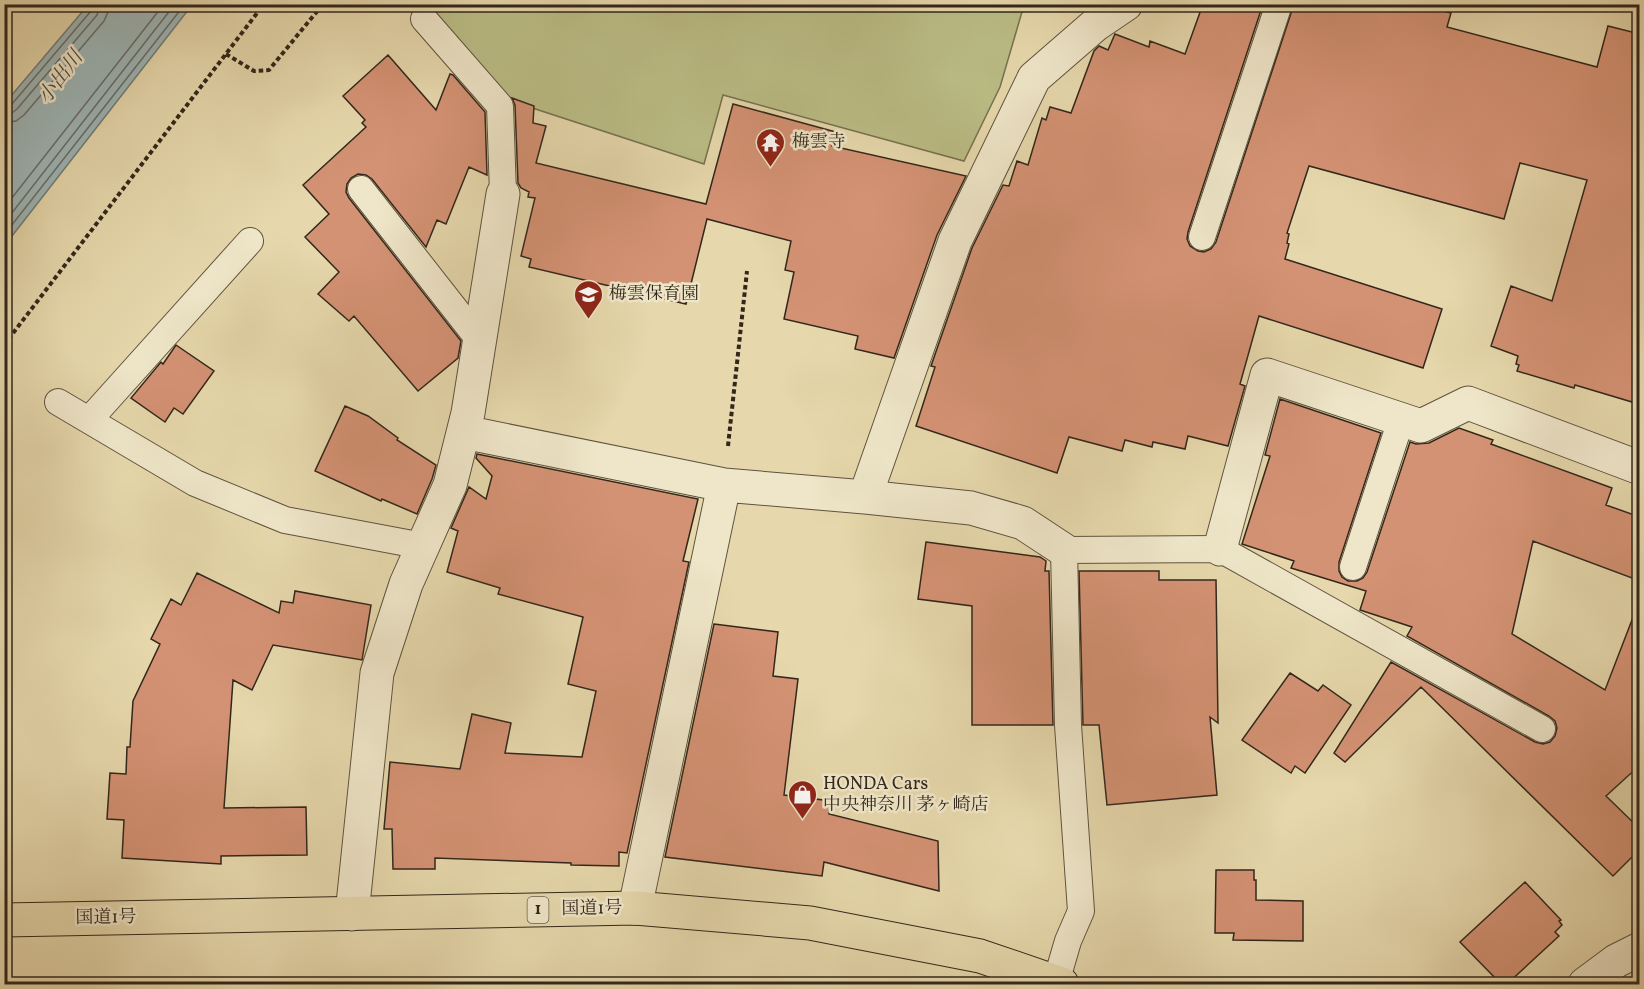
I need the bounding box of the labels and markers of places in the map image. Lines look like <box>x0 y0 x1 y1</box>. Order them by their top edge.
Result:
temple icon: 梅雲寺 <box>755 126 787 168</box>
place label: 梅雲寺 <box>792 130 846 155</box>
school or university icon: 梅雲保育園 <box>572 278 604 320</box>
place label: 梅雲保育園 <box>609 282 699 307</box>
place label: HONDA Cars 中央神奈川 茅ヶ崎店 <box>823 772 989 818</box>
shop icon: HONDA Cars 中央神奈川 茅ヶ崎店 <box>786 778 818 820</box>

